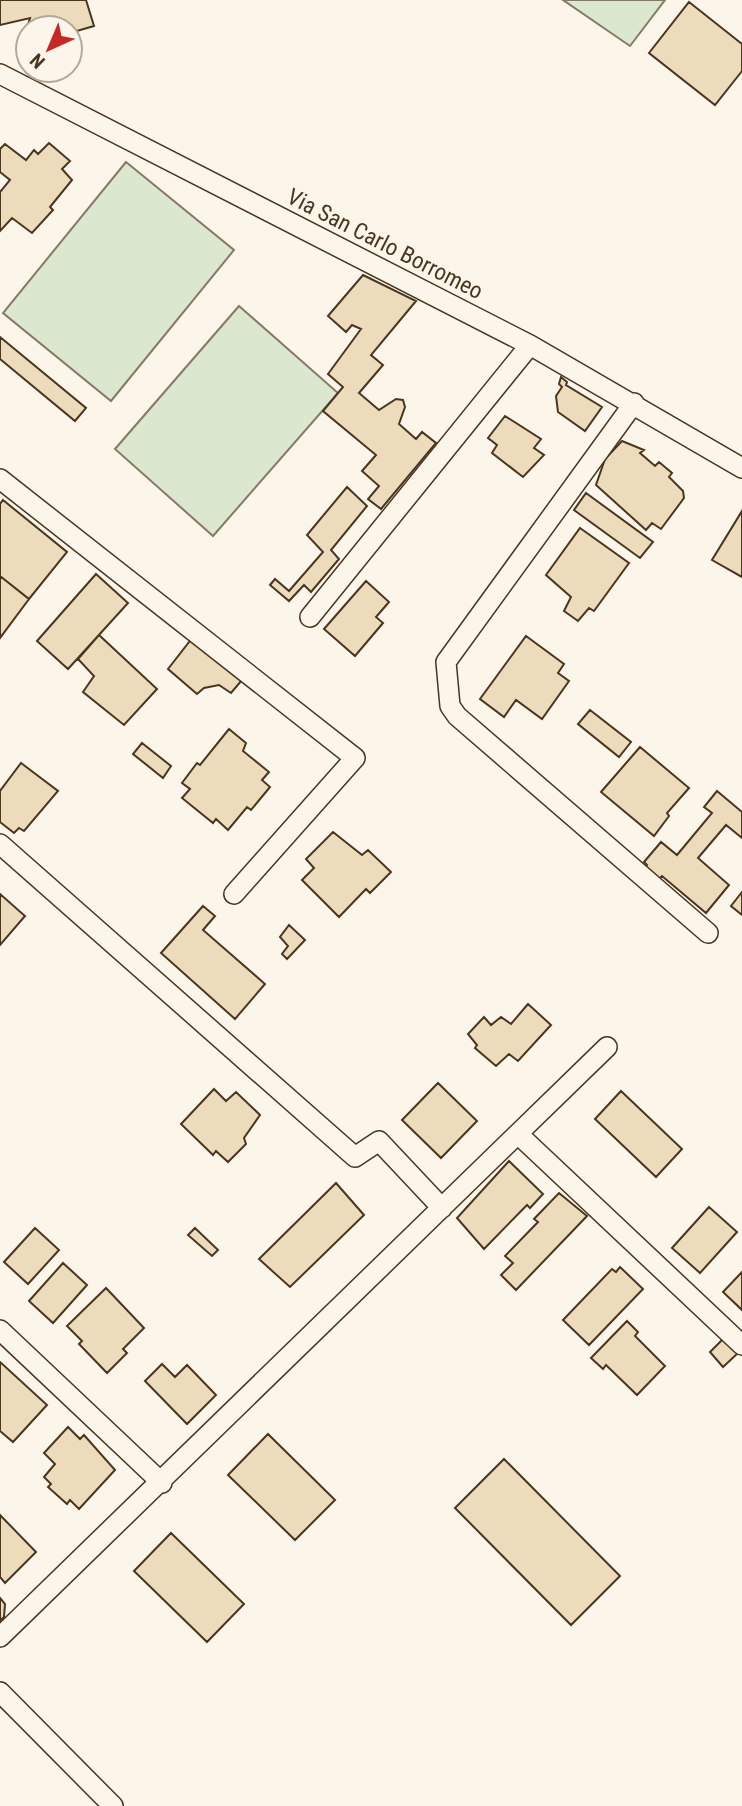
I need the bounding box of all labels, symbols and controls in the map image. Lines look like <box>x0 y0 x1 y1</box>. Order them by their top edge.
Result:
north arrow <box>14 14 84 84</box>
text: N <box>25 49 50 73</box>
street label: Via San Carlo Borromeo <box>283 183 487 305</box>

